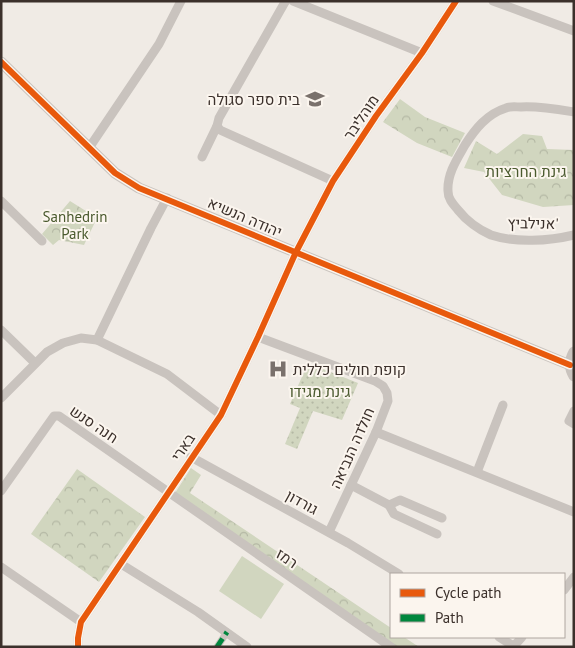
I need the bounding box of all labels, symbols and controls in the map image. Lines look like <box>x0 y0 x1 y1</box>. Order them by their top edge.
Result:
school or university icon: בית ספר סגולה <box>304 88 326 110</box>
place label: בית ספר סגולה <box>208 90 300 109</box>
street label: מוהליבר <box>339 91 383 143</box>
park label: גינת החרציות <box>486 162 567 181</box>
street label: יהודה הנשיא <box>205 193 285 241</box>
park label: Sanhedrin Park <box>43 207 107 243</box>
street label: אנילביץ' <box>507 213 559 233</box>
hospital icon: קופת חולים כללית <box>267 358 289 380</box>
place label: קופת חולים כללית <box>293 360 406 379</box>
park label: גינת מגידו <box>289 382 351 401</box>
street label: חנה סנש <box>66 401 122 447</box>
street label: חולדה הנביאה <box>326 404 378 492</box>
street label: בארי <box>167 429 199 465</box>
street label: גורדון <box>282 485 322 519</box>
street label: רמז <box>272 544 302 572</box>
legend <box>390 573 565 638</box>
text: Cycle path <box>435 583 501 602</box>
text: Path <box>435 608 464 627</box>

